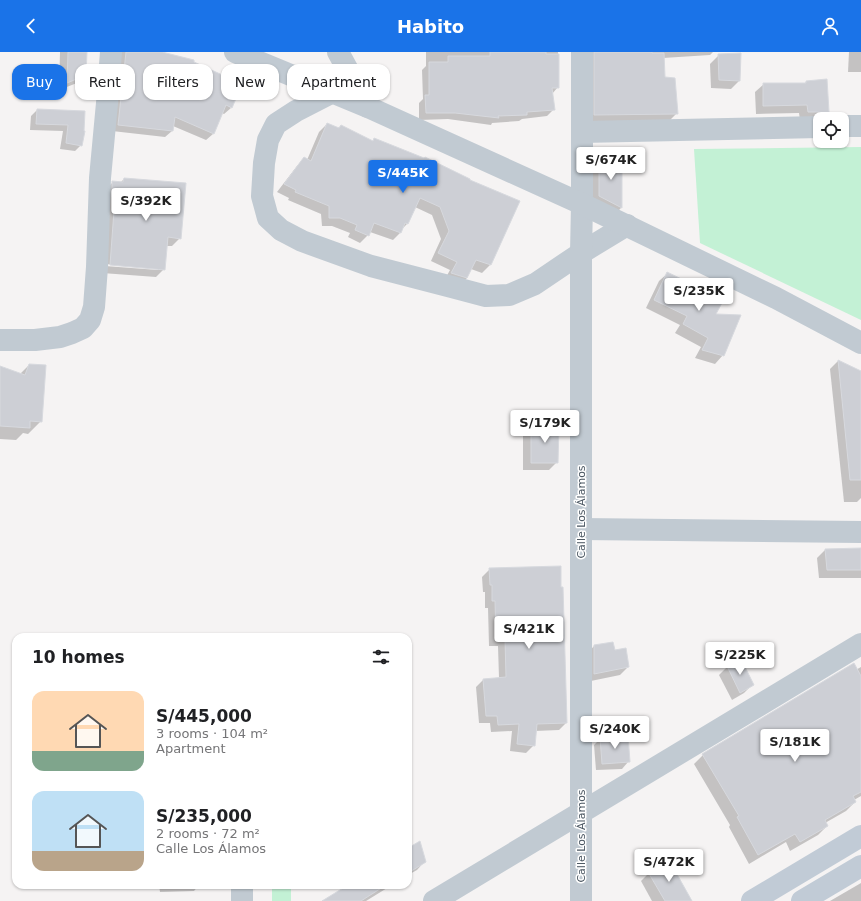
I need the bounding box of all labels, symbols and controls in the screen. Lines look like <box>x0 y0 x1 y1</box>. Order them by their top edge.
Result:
icon: back <box>20 15 42 37</box>
icon: person <box>819 15 841 37</box>
text: Habito <box>397 16 464 37</box>
chip: Buy <box>12 64 67 100</box>
chip: Rent <box>75 64 135 100</box>
chip: Filters <box>143 64 213 100</box>
chip: New <box>221 64 279 100</box>
chip: Apartment <box>287 64 390 100</box>
map controls <box>813 112 849 148</box>
button: locate <box>813 112 849 148</box>
pin: S/674K <box>578 147 644 181</box>
text: S/674K <box>585 152 637 167</box>
pin: S/445K <box>370 160 436 194</box>
text: S/445K <box>377 165 429 180</box>
pin: S/392K <box>113 188 179 222</box>
text: S/392K <box>120 193 172 208</box>
pin: S/235K <box>666 278 732 312</box>
text: S/235K <box>673 283 725 298</box>
pin: S/179K <box>512 410 578 444</box>
text: S/179K <box>519 415 571 430</box>
street label: Calle Los Álamos <box>575 465 588 559</box>
pin: S/421K <box>496 616 562 650</box>
text: S/421K <box>503 621 555 636</box>
pin: S/225K <box>707 642 773 676</box>
icon: filters <box>370 646 392 668</box>
text: 10 homes <box>32 647 125 667</box>
text: S/225K <box>714 647 766 662</box>
text: S/445,000 <box>156 706 252 726</box>
icon: home <box>64 707 112 755</box>
pin: S/240K <box>582 716 648 750</box>
text: S/240K <box>589 721 641 736</box>
text: 3 rooms · 104 m² <box>156 726 268 741</box>
pin: S/181K <box>762 729 828 763</box>
text: S/181K <box>769 734 821 749</box>
text: Apartment <box>156 741 226 756</box>
street label: Calle Los Álamos <box>575 789 588 883</box>
text: S/235,000 <box>156 806 252 826</box>
icon: home <box>64 807 112 855</box>
text: 2 rooms · 72 m² <box>156 826 260 841</box>
text: Calle Los Álamos <box>156 841 266 856</box>
pin: S/472K <box>636 849 702 883</box>
text: S/472K <box>643 854 695 869</box>

